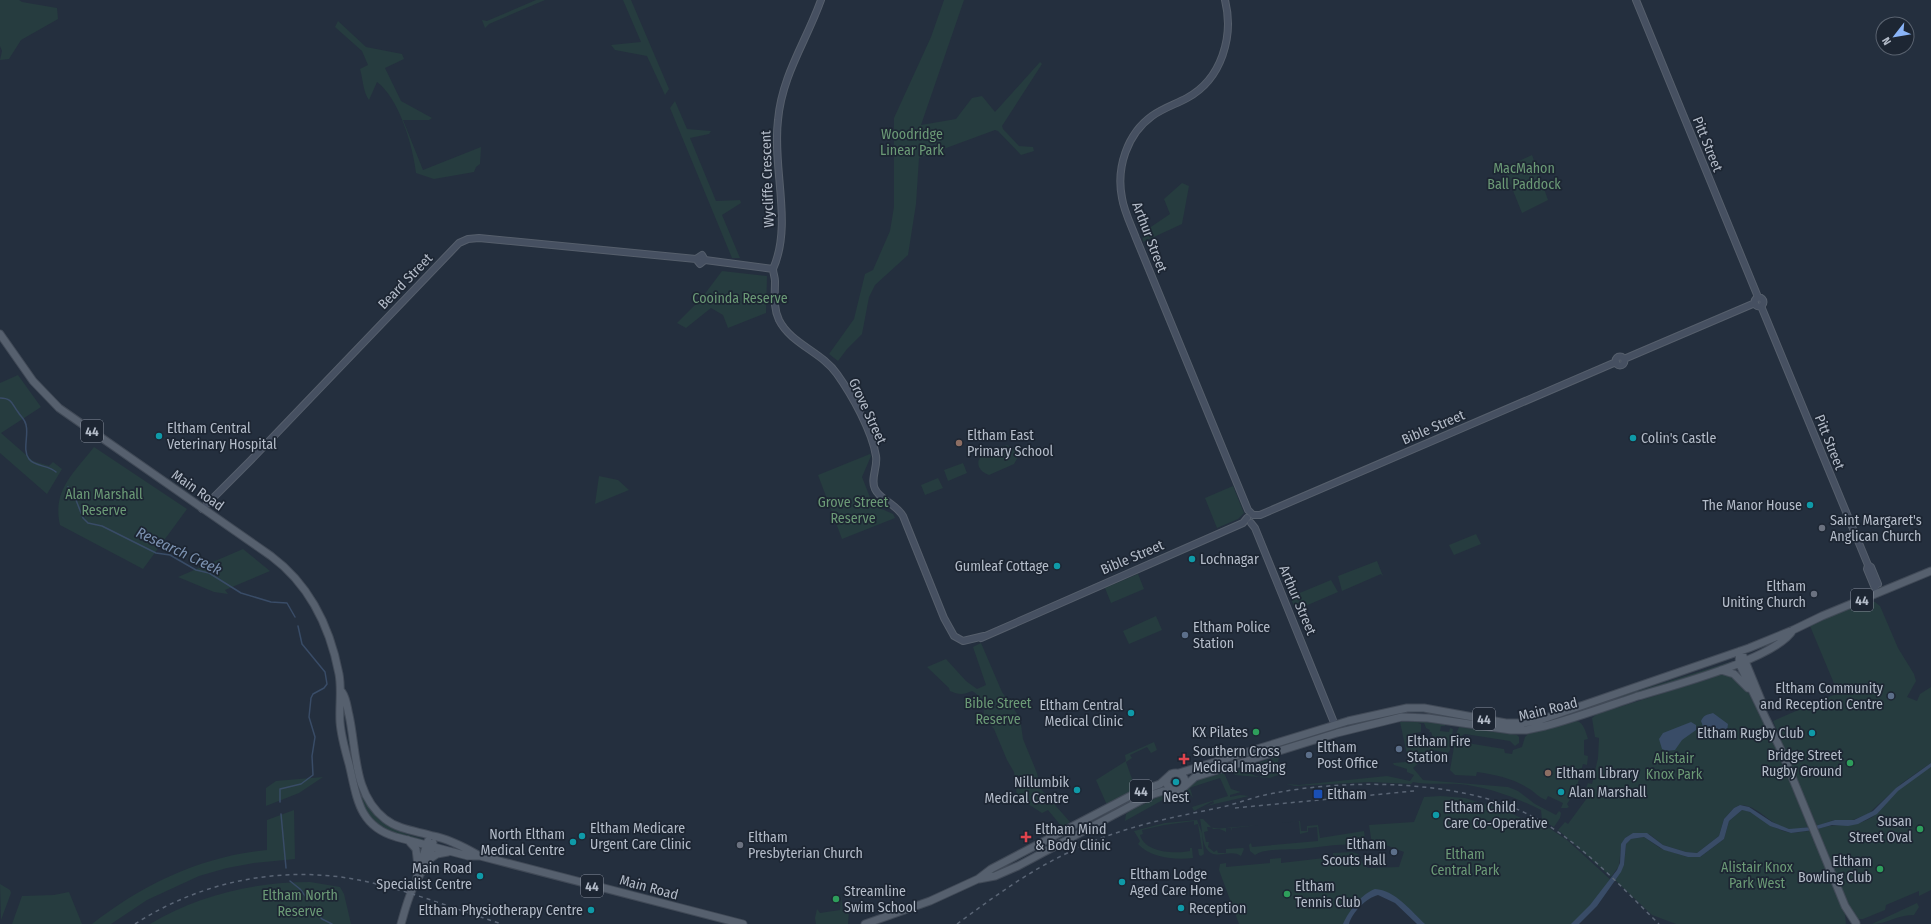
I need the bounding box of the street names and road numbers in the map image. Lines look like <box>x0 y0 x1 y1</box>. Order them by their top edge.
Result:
street label: Pitt Street <box>1689 114 1726 175</box>
street label: Wycliffe Crescent <box>757 130 778 228</box>
street label: Arthur Street <box>1128 200 1171 275</box>
street label: Beard Street <box>375 250 436 313</box>
street label: Grove Street <box>845 376 890 447</box>
street label: Bible Street <box>1399 406 1468 448</box>
street label: Pitt Street <box>1811 412 1848 473</box>
road number: 44 <box>81 420 103 442</box>
street label: Main Road <box>168 466 227 515</box>
street label: Bible Street <box>1098 536 1167 578</box>
street label: Arthur Street <box>1275 563 1320 638</box>
road number: 44 <box>1851 589 1873 611</box>
street label: Main Road <box>1517 694 1579 725</box>
road number: 44 <box>1473 708 1495 730</box>
road number: 44 <box>1130 780 1152 802</box>
street label: Main Road <box>618 872 680 903</box>
road number: 44 <box>581 875 603 897</box>

